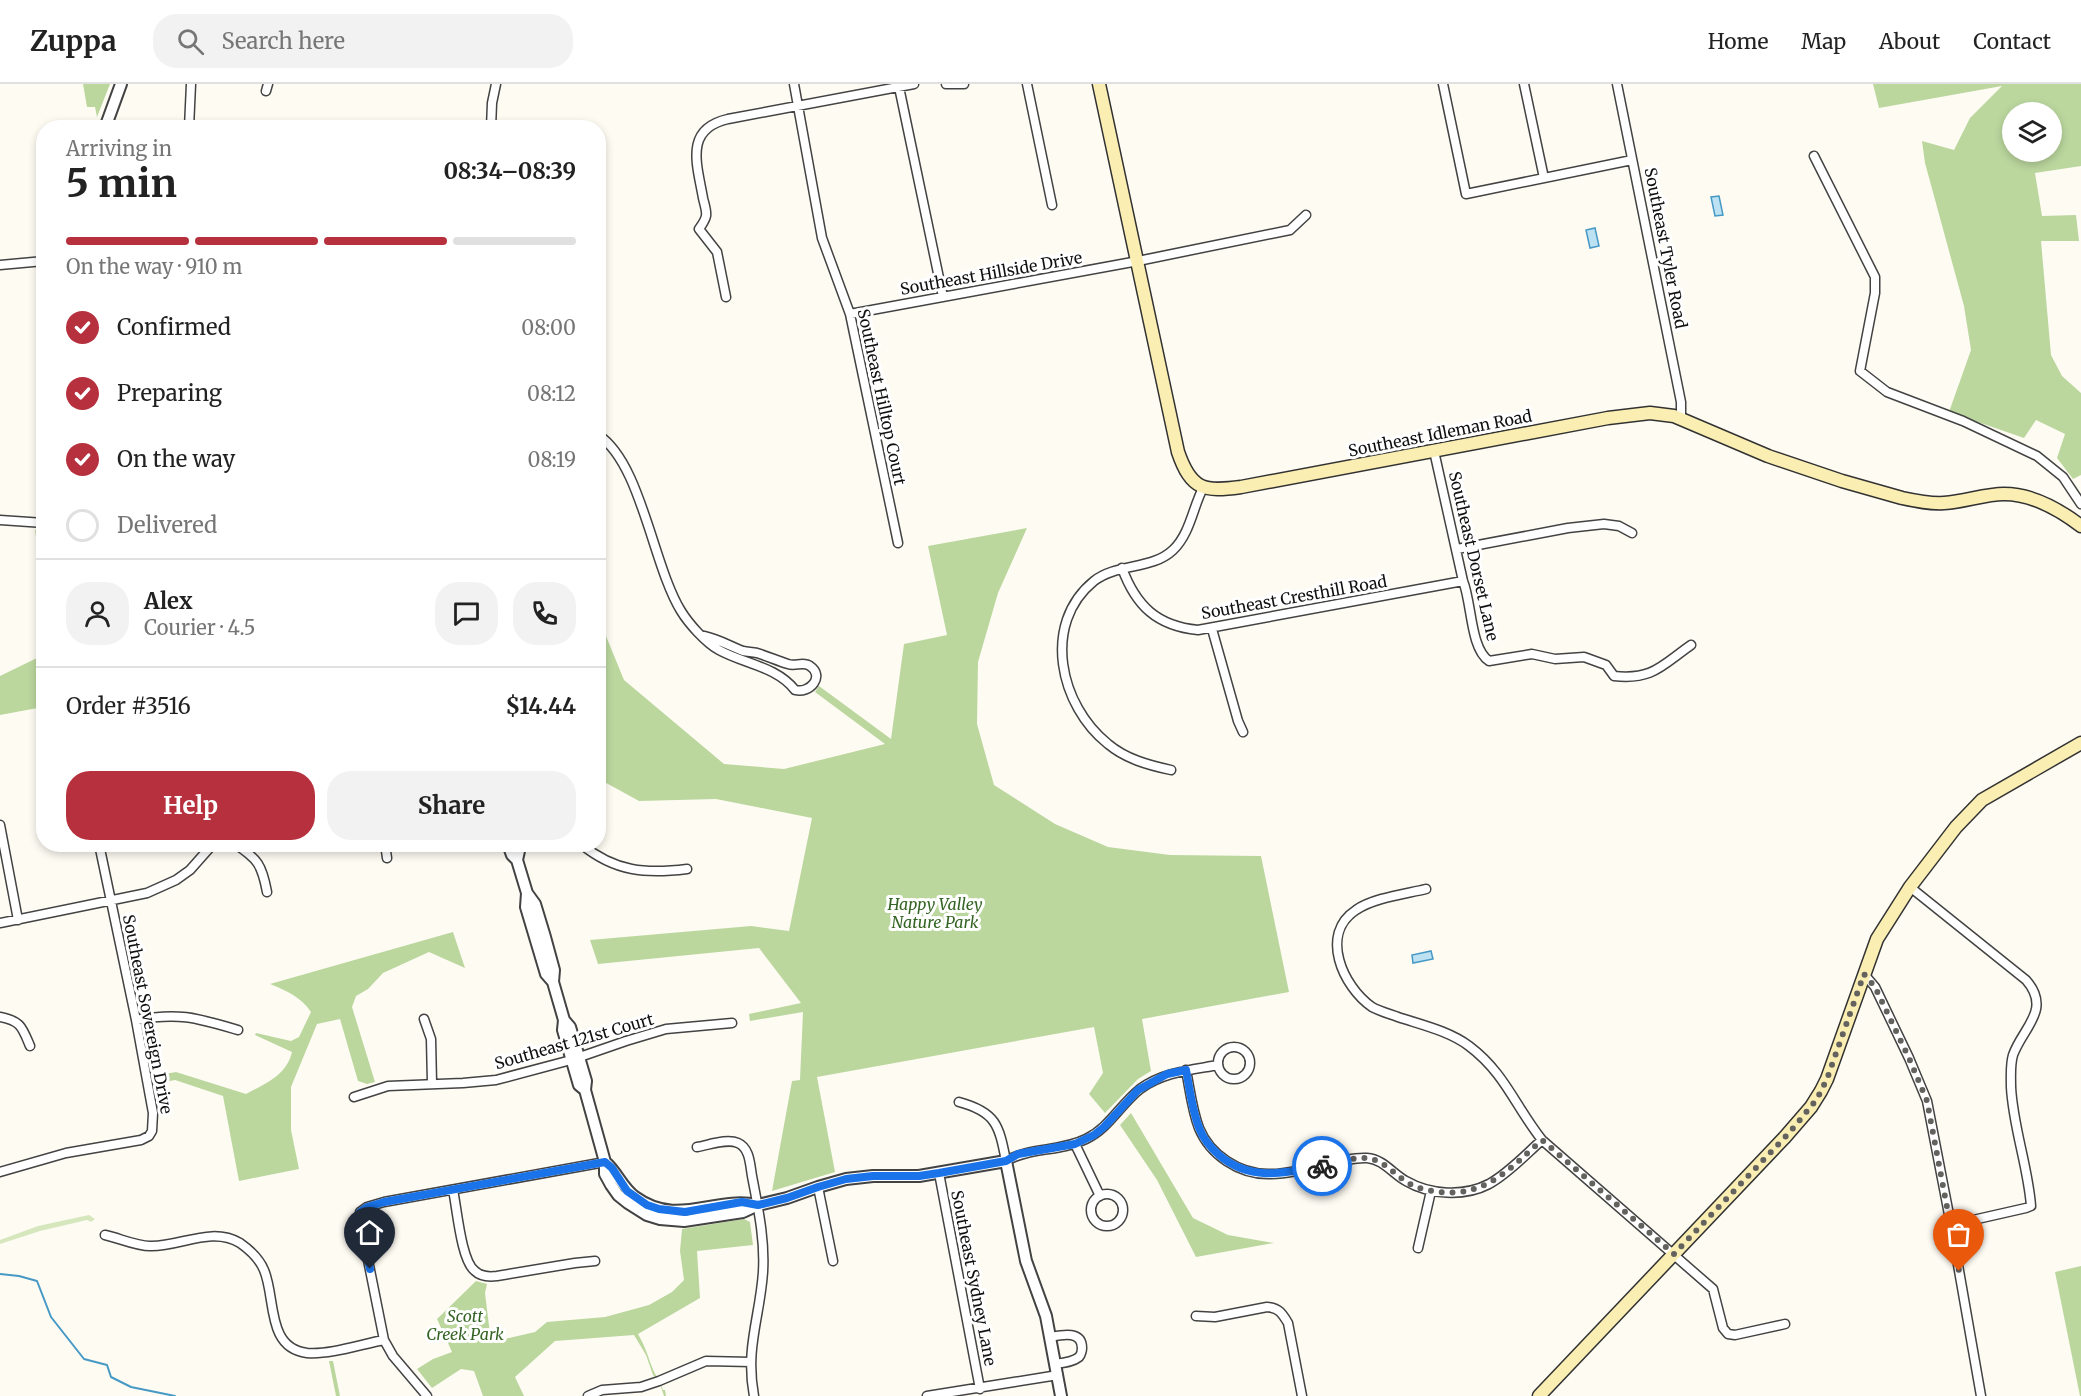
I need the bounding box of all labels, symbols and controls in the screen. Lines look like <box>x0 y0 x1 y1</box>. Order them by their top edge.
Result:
search box <box>153 14 573 68</box>
text: Zuppa <box>30 23 117 59</box>
icon: search <box>174 25 207 58</box>
text: Search here <box>222 27 345 55</box>
text: Home <box>1708 28 1768 55</box>
text: Map <box>1801 28 1846 55</box>
text: About <box>1879 28 1940 55</box>
text: Contact <box>1973 28 2051 55</box>
map controls <box>2002 102 2062 162</box>
button: layers <box>2002 102 2062 162</box>
text: Arriving in <box>66 136 172 161</box>
text: 08:34–08:39 <box>443 157 576 185</box>
text: 5 min <box>66 159 177 208</box>
street label: Southeast Tyler Road <box>1641 166 1692 331</box>
street label: Southeast Hillside Drive <box>898 247 1084 299</box>
text: On the way · 910 m <box>66 254 242 279</box>
street label: Southeast Hilltop Court <box>854 307 911 488</box>
icon: check <box>66 311 99 344</box>
text: Confirmed <box>117 313 231 341</box>
text: 08:00 <box>521 315 576 340</box>
icon: check <box>66 377 99 410</box>
text: Preparing <box>117 379 222 407</box>
text: 08:12 <box>527 381 576 406</box>
street label: Southeast Idleman Road <box>1346 405 1534 461</box>
icon: check <box>66 443 99 476</box>
text: On the way <box>117 445 235 473</box>
text: 08:19 <box>528 447 576 472</box>
street label: Southeast Dorset Lane <box>1445 469 1503 643</box>
text: Delivered <box>117 511 217 539</box>
street label: Southeast Cresthill Road <box>1200 571 1389 623</box>
button: person <box>66 582 129 645</box>
button: chat <box>435 582 498 645</box>
button: phone <box>513 582 576 645</box>
text: Alex <box>144 587 193 615</box>
text: Courier · 4.5 <box>144 615 256 640</box>
text: Order #3516 <box>66 692 191 720</box>
text: $14.44 <box>505 692 576 720</box>
button: Help <box>66 771 315 840</box>
button: Share <box>327 771 576 840</box>
park label: Happy Valley Nature Park <box>886 894 983 932</box>
street label: Southeast Sovereign Drive <box>119 913 177 1115</box>
street label: Southeast 121st Court <box>492 1009 657 1073</box>
courier <box>1292 1136 1352 1196</box>
icon: bike <box>1306 1150 1339 1183</box>
street label: Southeast Sydney Lane <box>947 1189 1001 1367</box>
pin <box>344 1207 395 1269</box>
pin <box>1933 1209 1984 1271</box>
icon: home <box>353 1216 386 1249</box>
icon: bag <box>1942 1218 1975 1251</box>
park label: Scott Creek Park <box>426 1306 504 1344</box>

